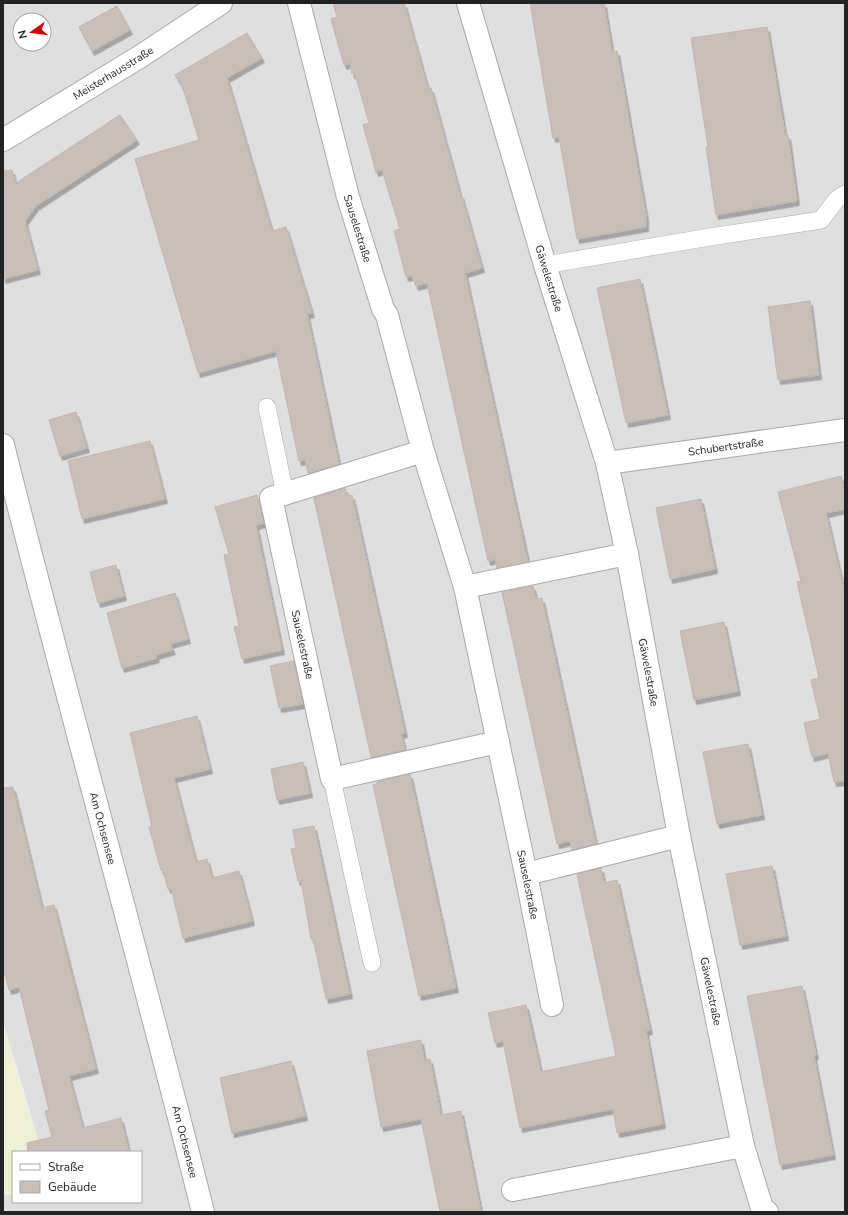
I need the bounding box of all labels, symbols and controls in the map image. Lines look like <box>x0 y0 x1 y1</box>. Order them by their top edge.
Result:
north arrow <box>12 12 52 52</box>
text: N <box>15 28 31 40</box>
street label: Meisterhausstraße <box>70 42 156 103</box>
street label: Sauselestraße <box>340 193 376 264</box>
street label: Gäwelestraße <box>532 243 567 314</box>
street label: Schubertstraße <box>687 434 765 459</box>
street label: Sauselestraße <box>288 608 318 681</box>
street label: Gäwelestraße <box>635 637 662 708</box>
street label: Am Ochsensee <box>86 790 120 866</box>
street label: Sauselestraße <box>514 849 542 921</box>
street label: Gäwelestraße <box>697 956 725 1027</box>
street label: Am Ochsensee <box>169 1104 202 1180</box>
legend <box>12 1151 142 1203</box>
text: Straße <box>48 1159 84 1175</box>
text: Gebäude <box>48 1179 97 1195</box>

